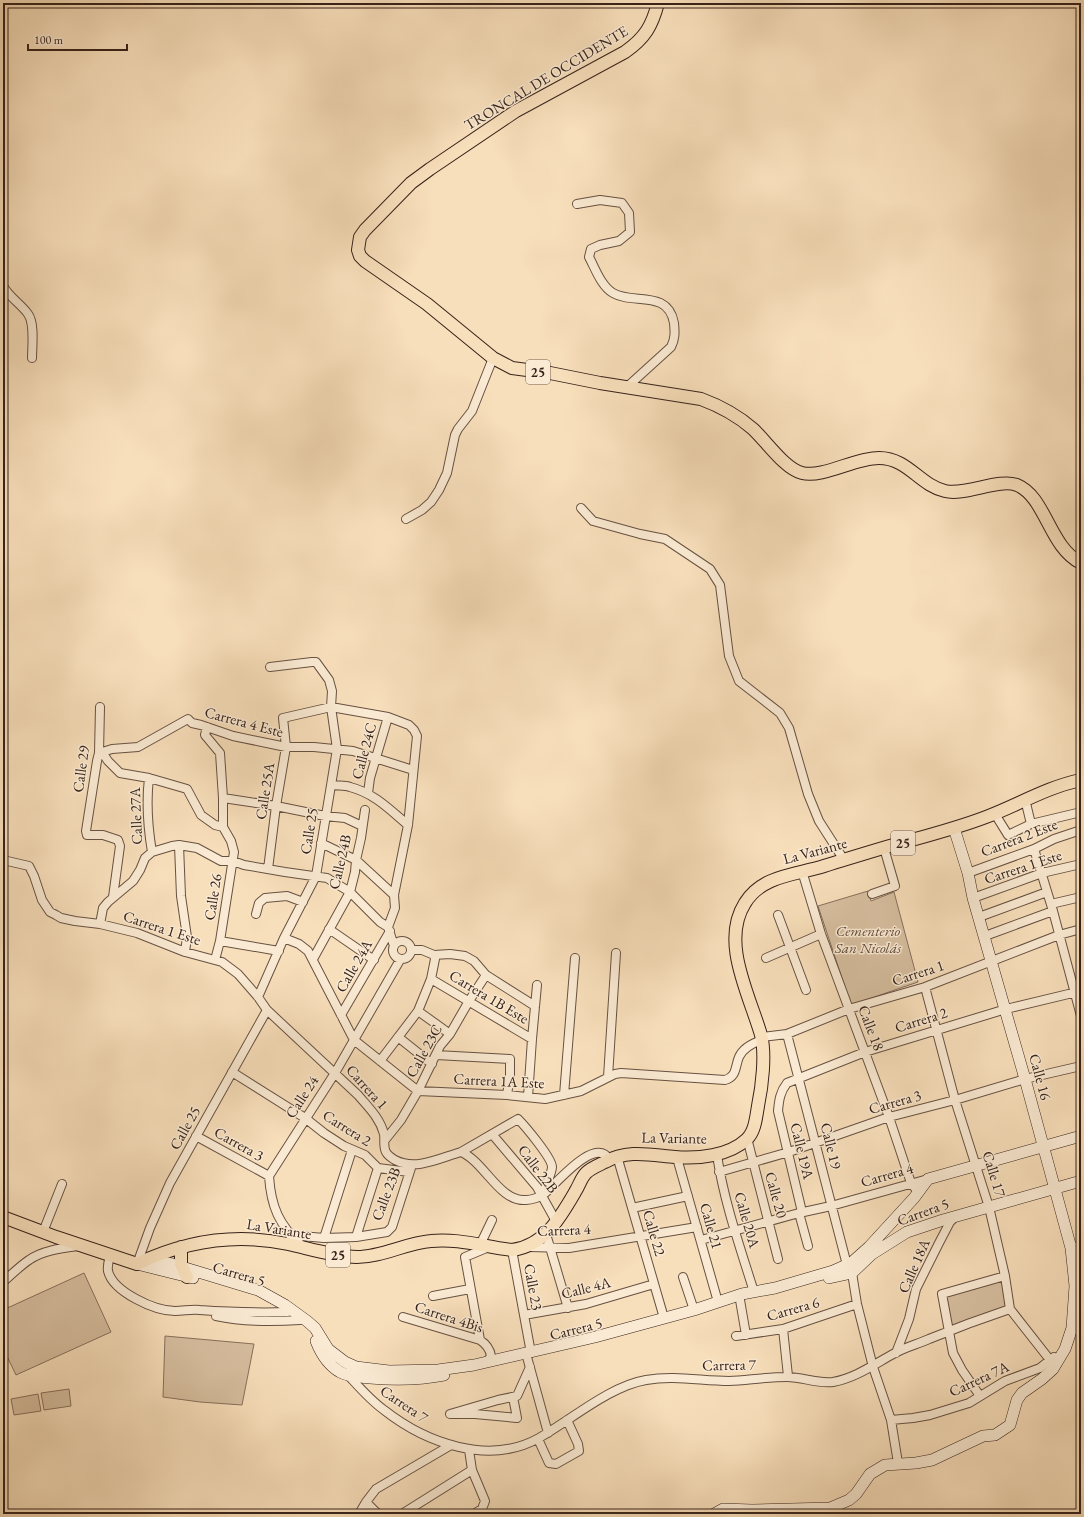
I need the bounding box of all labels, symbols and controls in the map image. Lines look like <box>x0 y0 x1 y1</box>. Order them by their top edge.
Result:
street label: TRONCAL DE OCCIDENTE <box>460 21 632 134</box>
scale bar <box>28 26 127 52</box>
text: 100 m <box>34 32 64 48</box>
road number: 25 <box>526 360 550 384</box>
street label: Carrera 4 Este <box>203 702 286 741</box>
street label: Calle 24C <box>347 721 380 781</box>
street label: Calle 29 <box>68 744 93 794</box>
street label: Calle 25A <box>251 760 278 821</box>
street label: Calle 27A <box>125 786 146 845</box>
street label: Calle 25 <box>295 806 322 856</box>
street label: Carrera 2 Este <box>978 814 1060 861</box>
road number: 25 <box>891 831 915 855</box>
street label: Calle 24B <box>324 832 355 891</box>
street label: La Variante <box>781 833 849 868</box>
street label: Carrera 1 Este <box>982 845 1064 888</box>
street label: Calle 26 <box>199 872 226 922</box>
street label: Carrera 1 Este <box>121 906 204 949</box>
park label: Cementerio San Nicolás <box>834 921 902 957</box>
street label: Calle 24A <box>331 936 376 995</box>
street label: Carrera 1 <box>889 955 946 990</box>
street label: Carrera 1B Este <box>446 965 533 1028</box>
street label: Calle 18 <box>854 1002 889 1053</box>
street label: Carrera 2 <box>892 1002 950 1036</box>
street label: Calle 23C <box>401 1021 446 1081</box>
street label: Calle 16 <box>1025 1052 1056 1102</box>
street label: Carrera 1 <box>342 1060 392 1113</box>
street label: Carrera 1A Este <box>453 1069 545 1092</box>
street label: Calle 24 <box>281 1071 323 1122</box>
street label: Carrera 3 <box>866 1085 923 1118</box>
street label: Calle 25 <box>165 1103 204 1153</box>
street label: Carrera 2 <box>319 1105 376 1150</box>
street label: Calle 19A <box>786 1121 819 1182</box>
street label: Calle 19 <box>817 1121 846 1171</box>
street label: Carrera 3 <box>211 1122 267 1165</box>
street label: La Variante <box>641 1127 707 1148</box>
street label: Calle 22B <box>514 1141 563 1197</box>
street label: Calle 17 <box>979 1149 1011 1200</box>
street label: Carrera 4 <box>858 1158 916 1191</box>
street label: Calle 23B <box>367 1164 404 1223</box>
street label: Calle 20 <box>761 1170 792 1220</box>
street label: Calle 20A <box>730 1190 765 1251</box>
street label: Carrera 5 <box>894 1193 951 1230</box>
street label: Calle 21 <box>696 1201 727 1251</box>
street label: Calle 22 <box>639 1208 670 1259</box>
street label: La Variante <box>245 1214 313 1243</box>
street label: Carrera 4 <box>537 1219 592 1240</box>
street label: Calle 18A <box>893 1235 934 1296</box>
road number: 25 <box>326 1243 350 1267</box>
street label: Carrera 5 <box>211 1257 268 1290</box>
street label: Calle 23 <box>520 1262 547 1312</box>
street label: Calle 4A <box>559 1272 613 1303</box>
street label: Carrera 6 <box>764 1292 821 1325</box>
street label: Carrera 4Bis <box>412 1297 486 1337</box>
street label: Carrera 5 <box>548 1313 604 1344</box>
street label: Carrera 7 <box>702 1355 757 1374</box>
street label: Carrera 7A <box>946 1356 1012 1401</box>
street label: Carrera 7 <box>377 1381 433 1427</box>

